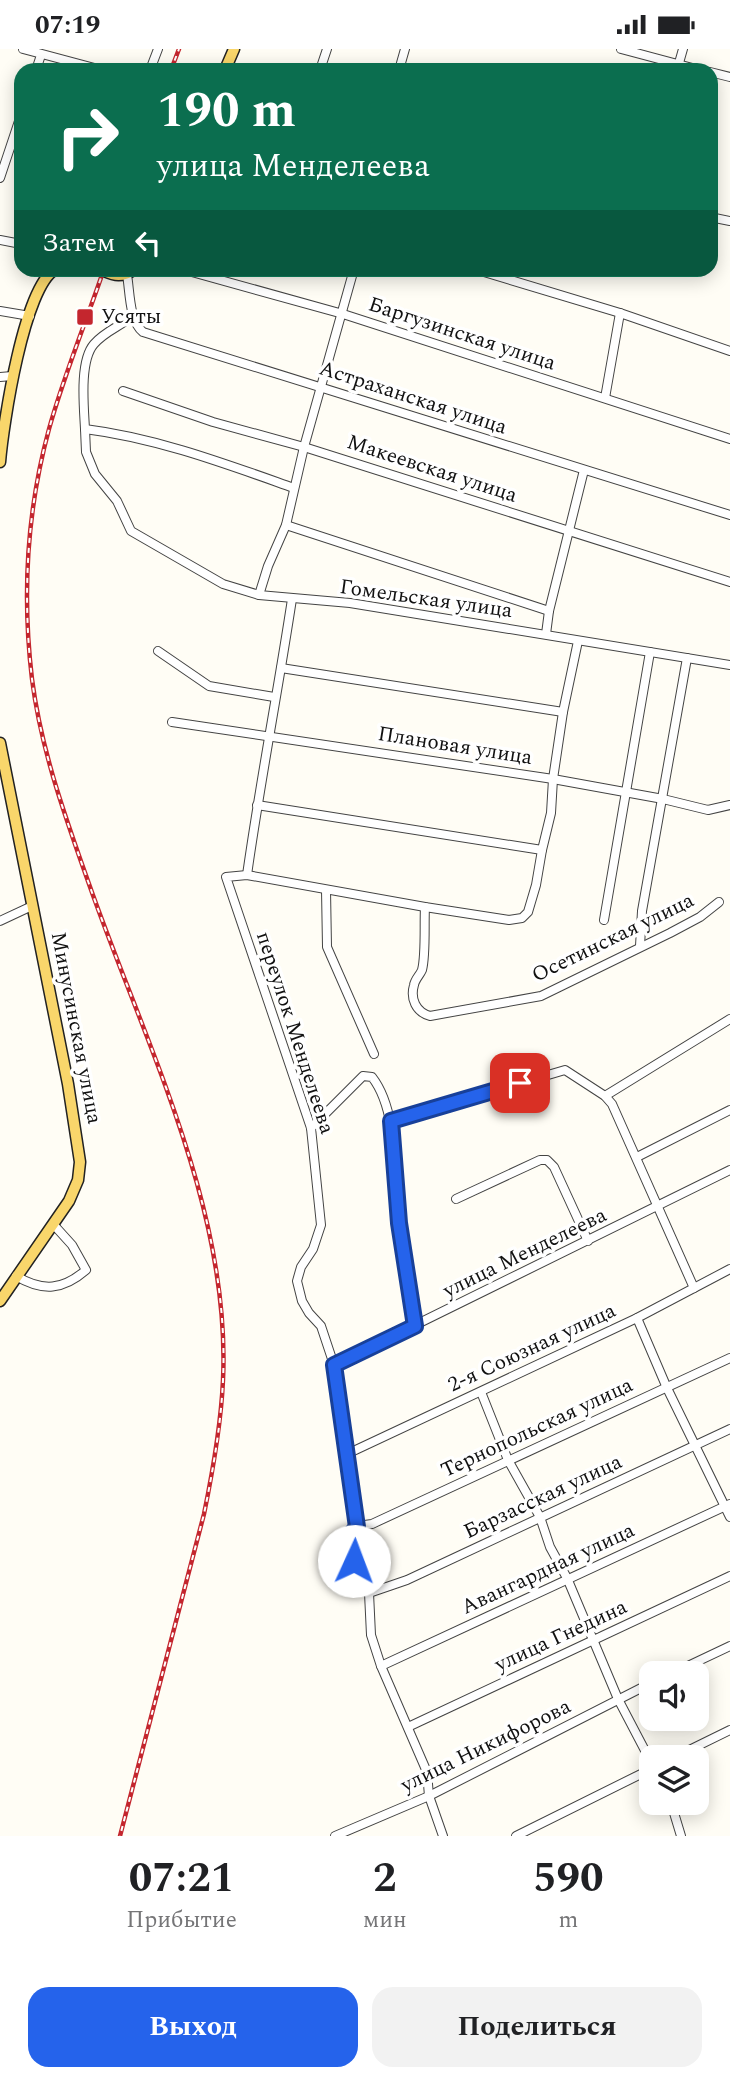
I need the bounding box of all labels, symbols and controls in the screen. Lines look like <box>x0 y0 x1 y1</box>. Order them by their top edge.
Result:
text: 07:19 <box>35 5 100 45</box>
text: 190 m <box>157 74 296 149</box>
icon: right <box>42 91 133 182</box>
text: улица Менделеева <box>157 142 430 191</box>
text: Затем <box>42 223 115 263</box>
icon: left <box>129 224 167 262</box>
street label: Баргузинская улица <box>364 289 560 380</box>
place label: Усяты <box>101 301 161 333</box>
marker: Усяты <box>75 307 95 327</box>
street label: Астраханская улица <box>315 353 512 444</box>
street label: Макеевская улица <box>343 426 522 512</box>
street label: Гомельская улица <box>338 571 515 627</box>
street label: Плановая улица <box>375 718 535 774</box>
street label: Осетинская улица <box>526 884 700 991</box>
street label: переулок Менделеева <box>247 928 343 1139</box>
street label: Минусинская улица <box>42 929 110 1128</box>
pin <box>490 1053 550 1113</box>
icon: arrive <box>501 1064 539 1102</box>
street label: улица Менделеева <box>437 1199 613 1307</box>
street label: 2-я Союзная улица <box>443 1295 622 1401</box>
street label: Тернопольская улица <box>436 1369 639 1487</box>
street label: Барзасская улица <box>459 1446 628 1548</box>
street label: Авангардная улица <box>456 1514 641 1623</box>
position arrow <box>317 1524 391 1598</box>
street label: улица Гнедина <box>489 1591 633 1681</box>
map controls <box>639 1661 709 1815</box>
button: sound <box>639 1661 709 1731</box>
street label: улица Никифорова <box>394 1690 577 1802</box>
button: layers <box>639 1745 709 1815</box>
text: 07:21 <box>129 1847 234 1910</box>
text: 2 <box>373 1847 397 1910</box>
text: 590 <box>533 1847 604 1910</box>
text: Прибытие <box>126 1903 237 1938</box>
text: мин <box>363 1903 407 1938</box>
text: m <box>558 1903 578 1938</box>
button: Выход <box>28 1987 358 2067</box>
button: Поделиться <box>372 1987 702 2067</box>

